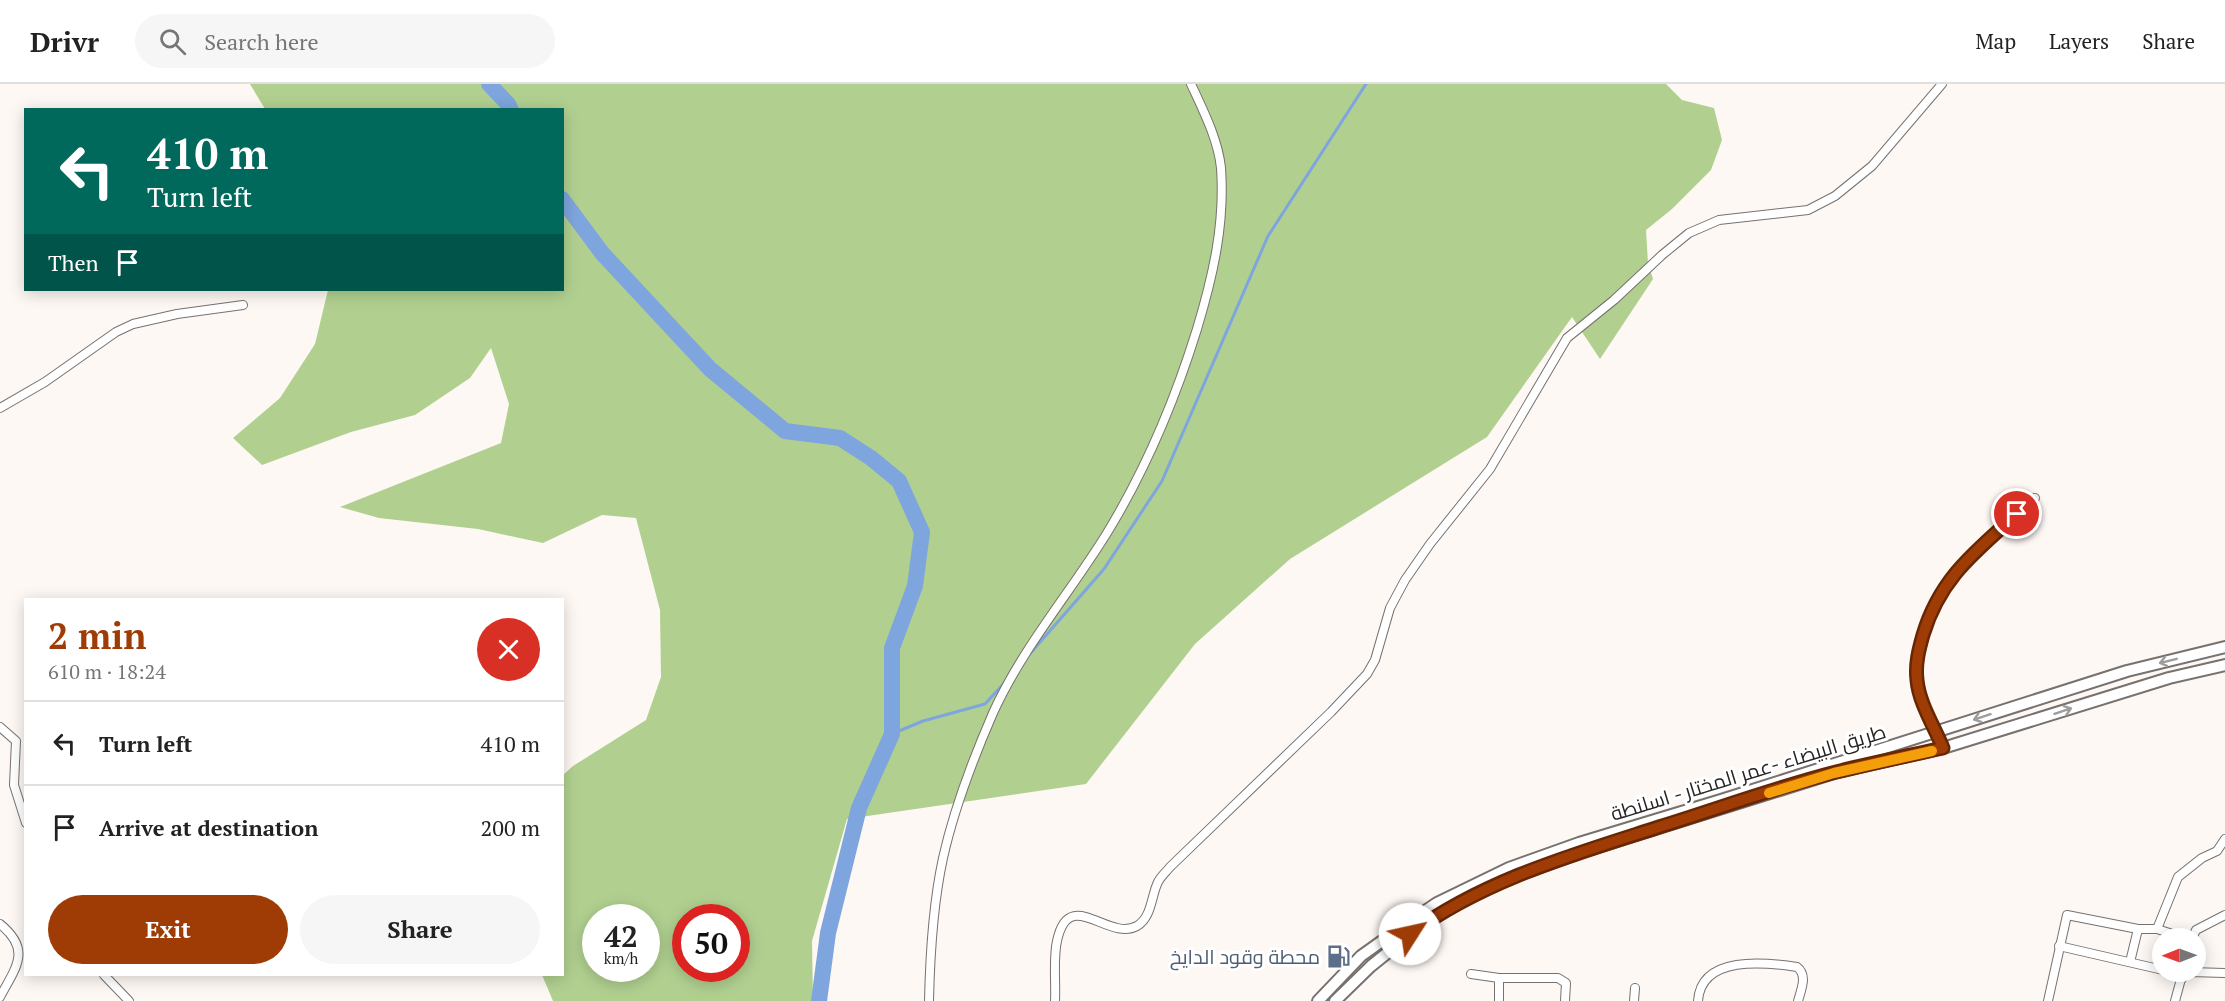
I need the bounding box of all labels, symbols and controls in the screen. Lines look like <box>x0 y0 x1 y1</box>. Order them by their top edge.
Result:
search box <box>135 14 555 68</box>
text: Drivr <box>30 23 99 60</box>
icon: search <box>156 25 189 58</box>
text: Search here <box>204 27 319 56</box>
text: Map <box>1975 27 2016 55</box>
text: Layers <box>2049 27 2109 55</box>
text: Share <box>2142 27 2195 55</box>
text: 410 m <box>147 125 268 181</box>
icon: left <box>48 132 126 210</box>
text: Turn left <box>147 179 252 215</box>
icon: arrive <box>111 246 144 279</box>
text: Then <box>48 248 99 277</box>
pin <box>1991 488 2042 539</box>
icon: arrive <box>2000 497 2033 530</box>
text: 2 min <box>48 612 146 659</box>
button: close <box>477 618 540 681</box>
one-way arrow <box>2159 655 2178 667</box>
text: 610 m · 18:24 <box>48 658 166 685</box>
one-way arrow <box>2053 704 2072 715</box>
one-way arrow <box>1973 713 1992 724</box>
street label: طريق البيضاء -عمر المختار - اسلنطة <box>1607 717 1889 827</box>
icon: left <box>48 727 81 760</box>
text: Turn left <box>99 729 192 758</box>
text: 410 m <box>480 729 540 758</box>
icon: arrive <box>48 811 81 844</box>
text: Arrive at destination <box>99 813 318 842</box>
text: 200 m <box>480 813 540 842</box>
button: Exit <box>48 895 288 964</box>
button: Share <box>300 895 540 964</box>
position arrow <box>1378 902 1442 966</box>
speed limit sign: 50 <box>672 904 750 982</box>
text: 42 <box>604 916 638 956</box>
north arrow <box>2152 928 2206 982</box>
map controls <box>2152 928 2206 982</box>
place label: محطة وقود الدايخ <box>1170 943 1320 971</box>
fuel station icon: محطة وقود الدايخ <box>1325 943 1351 969</box>
text: km/h <box>604 948 638 968</box>

